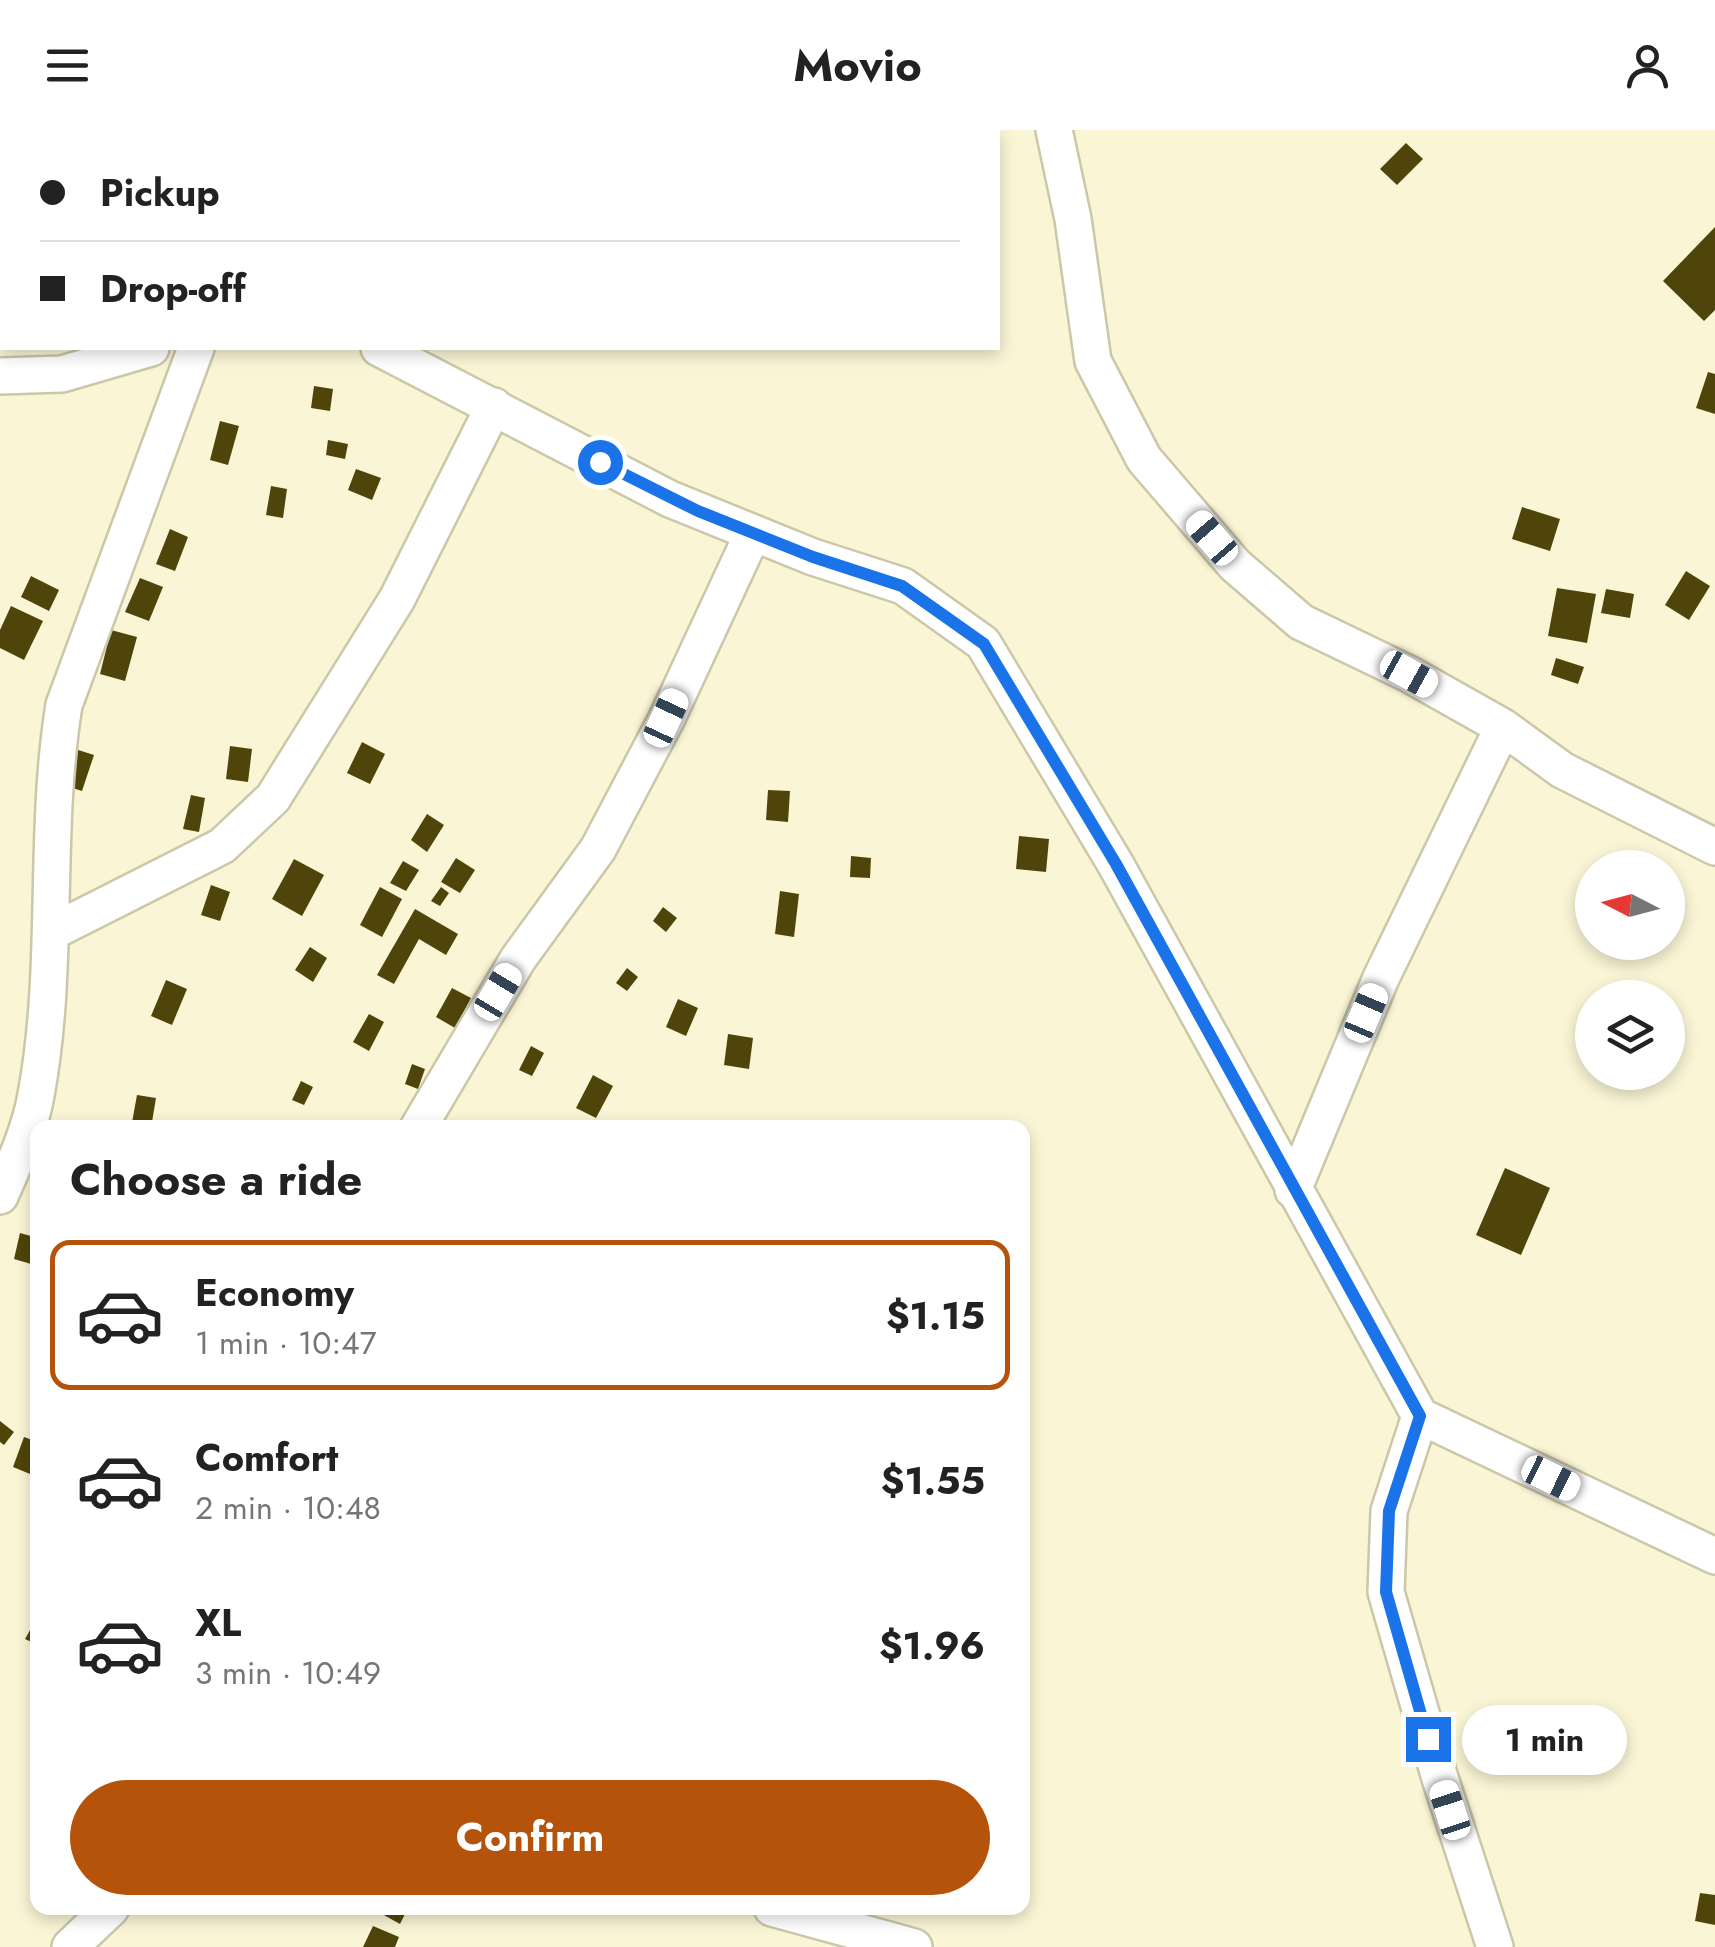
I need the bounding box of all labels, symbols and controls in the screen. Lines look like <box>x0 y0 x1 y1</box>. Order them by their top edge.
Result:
text: Movio <box>793 33 922 98</box>
icon: menu <box>40 38 95 93</box>
icon: person <box>1620 38 1675 93</box>
text: Pickup <box>100 165 220 220</box>
text: Drop-off <box>100 261 246 316</box>
route start <box>578 440 623 485</box>
car <box>1181 506 1243 570</box>
car <box>1375 646 1443 702</box>
car <box>640 684 692 752</box>
north arrow <box>1575 850 1685 960</box>
map controls <box>1575 850 1685 1090</box>
car <box>470 959 526 1025</box>
car <box>1340 980 1392 1046</box>
button: layers <box>1575 980 1685 1090</box>
text: Choose a ride <box>70 1147 362 1212</box>
text: Economy <box>195 1265 354 1320</box>
icon: car <box>75 1270 165 1360</box>
text: $1.15 <box>886 1288 985 1343</box>
text: 1 min · 10:47 <box>195 1320 377 1366</box>
text: Comfort <box>195 1430 338 1485</box>
icon: car <box>75 1435 165 1525</box>
car <box>1517 1451 1585 1505</box>
text: $1.55 <box>881 1453 985 1508</box>
text: 2 min · 10:48 <box>195 1485 381 1531</box>
text: XL <box>195 1595 241 1650</box>
icon: car <box>75 1600 165 1690</box>
text: $1.96 <box>879 1618 985 1673</box>
text: 3 min · 10:49 <box>195 1650 381 1696</box>
callout: 1 min <box>1463 1704 1628 1774</box>
route end <box>1406 1717 1451 1762</box>
text: 1 min <box>1505 1717 1584 1763</box>
car <box>1426 1777 1474 1843</box>
button: Confirm <box>70 1780 990 1895</box>

